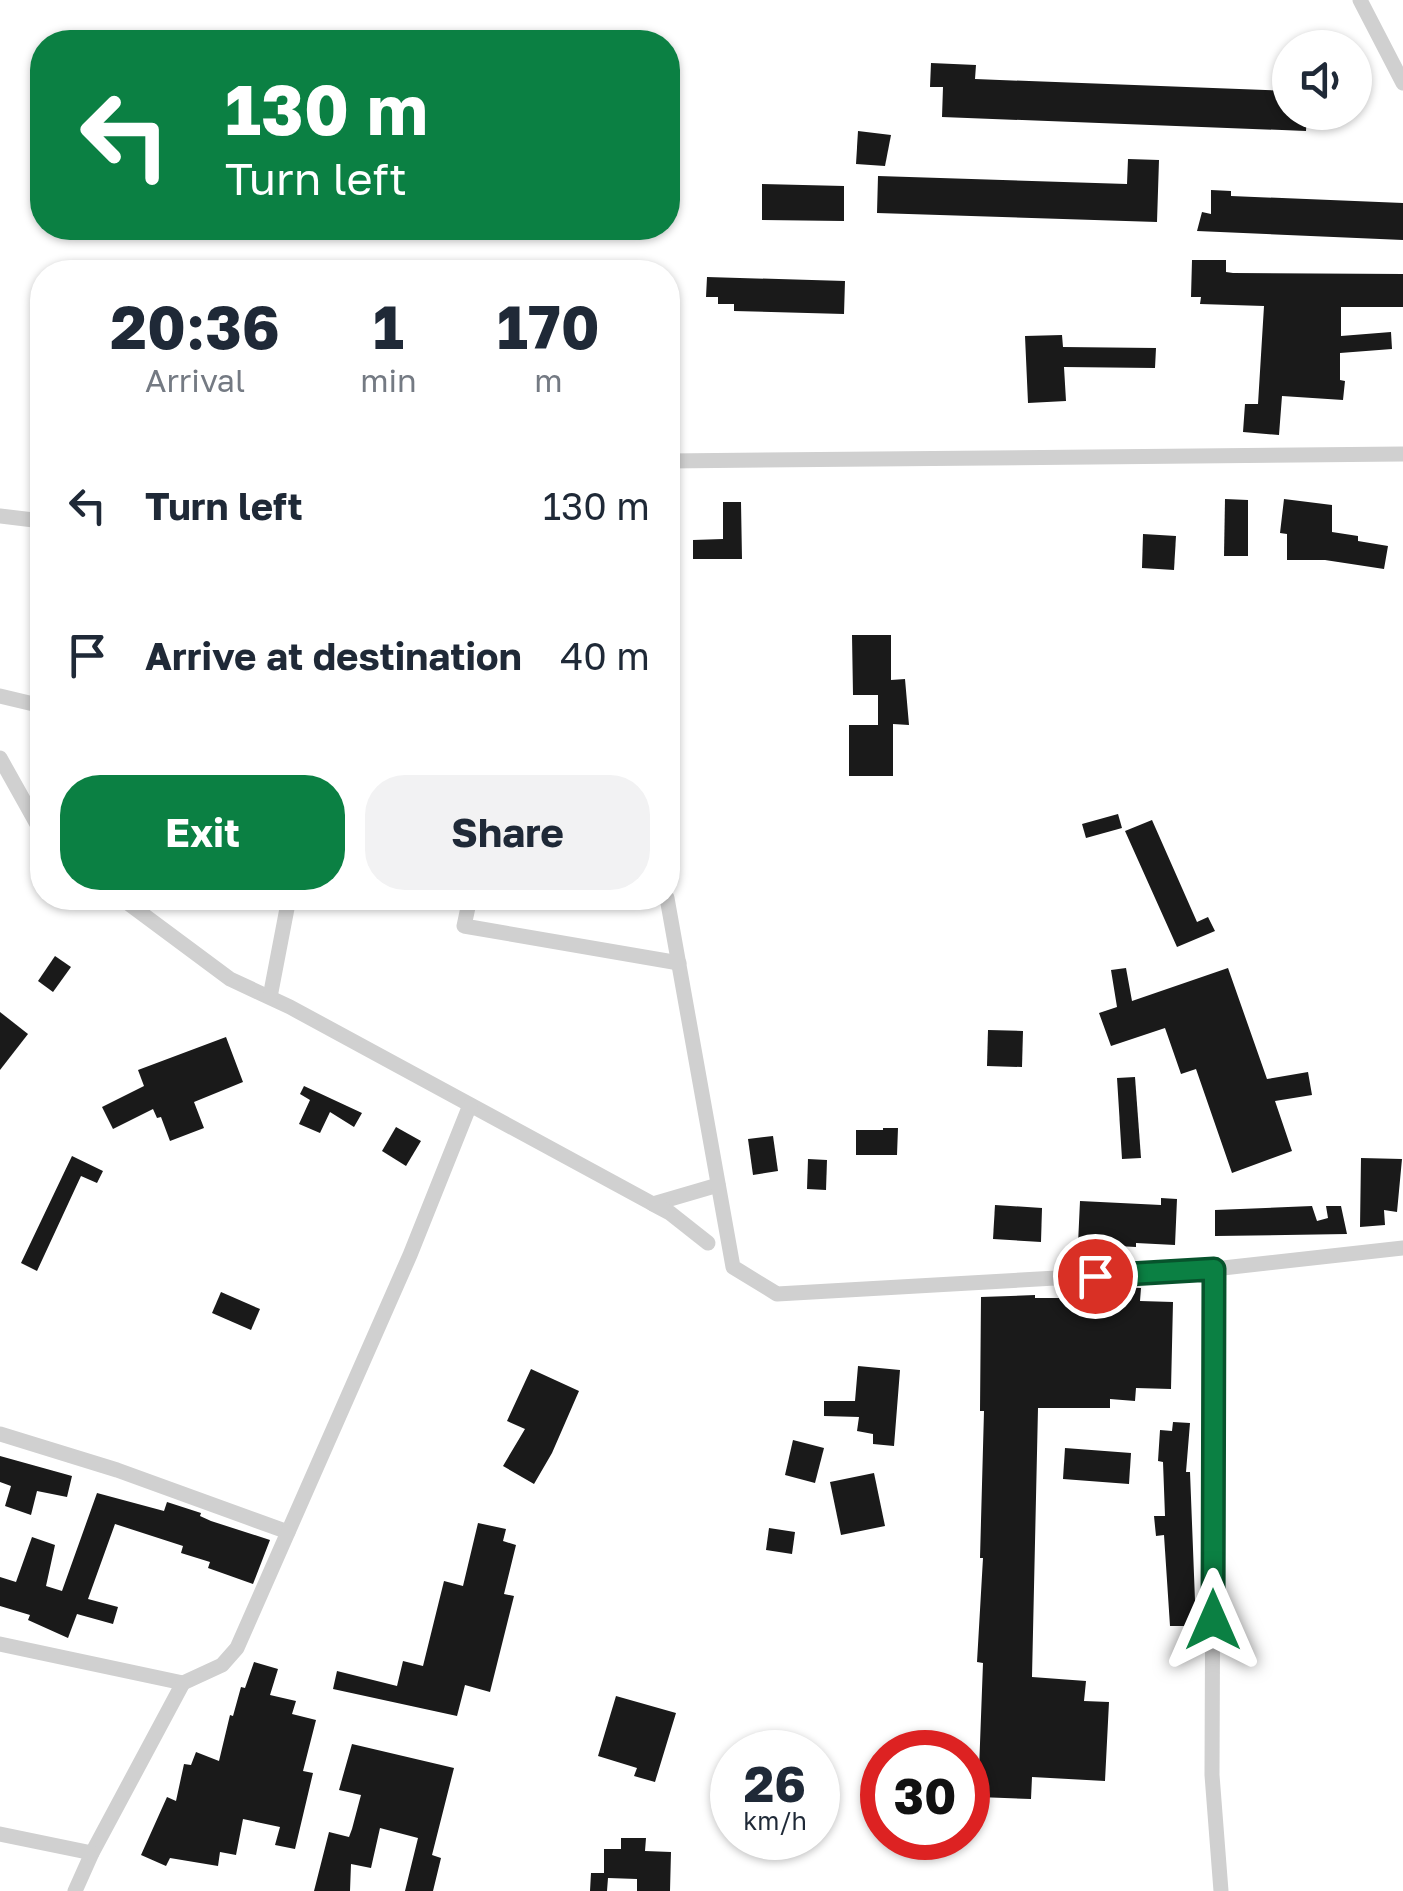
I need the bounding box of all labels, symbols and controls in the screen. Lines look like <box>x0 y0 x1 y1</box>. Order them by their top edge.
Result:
map controls <box>1272 30 1372 130</box>
button: sound <box>1272 30 1372 130</box>
text: 130 m <box>225 66 428 150</box>
icon: left <box>60 70 190 200</box>
text: Turn left <box>225 151 407 205</box>
text: 20:36 <box>110 290 280 362</box>
text: 1 <box>373 290 404 362</box>
text: 170 <box>497 290 600 362</box>
text: Arrival <box>145 361 245 399</box>
text: min <box>360 361 417 399</box>
text: m <box>534 361 563 399</box>
icon: left <box>60 478 115 533</box>
text: Turn left <box>145 483 303 528</box>
text: 130 m <box>543 483 650 528</box>
icon: arrive <box>60 628 115 683</box>
text: Arrive at destination <box>145 633 522 678</box>
text: 40 m <box>560 633 650 678</box>
button: Exit <box>60 775 345 890</box>
button: Share <box>365 775 650 890</box>
pin <box>1053 1234 1138 1319</box>
icon: arrive <box>1068 1249 1123 1304</box>
position arrow <box>1161 1568 1265 1672</box>
speed limit sign: 30 <box>860 1730 990 1860</box>
text: 26 <box>744 1753 806 1813</box>
text: km/h <box>743 1805 807 1836</box>

